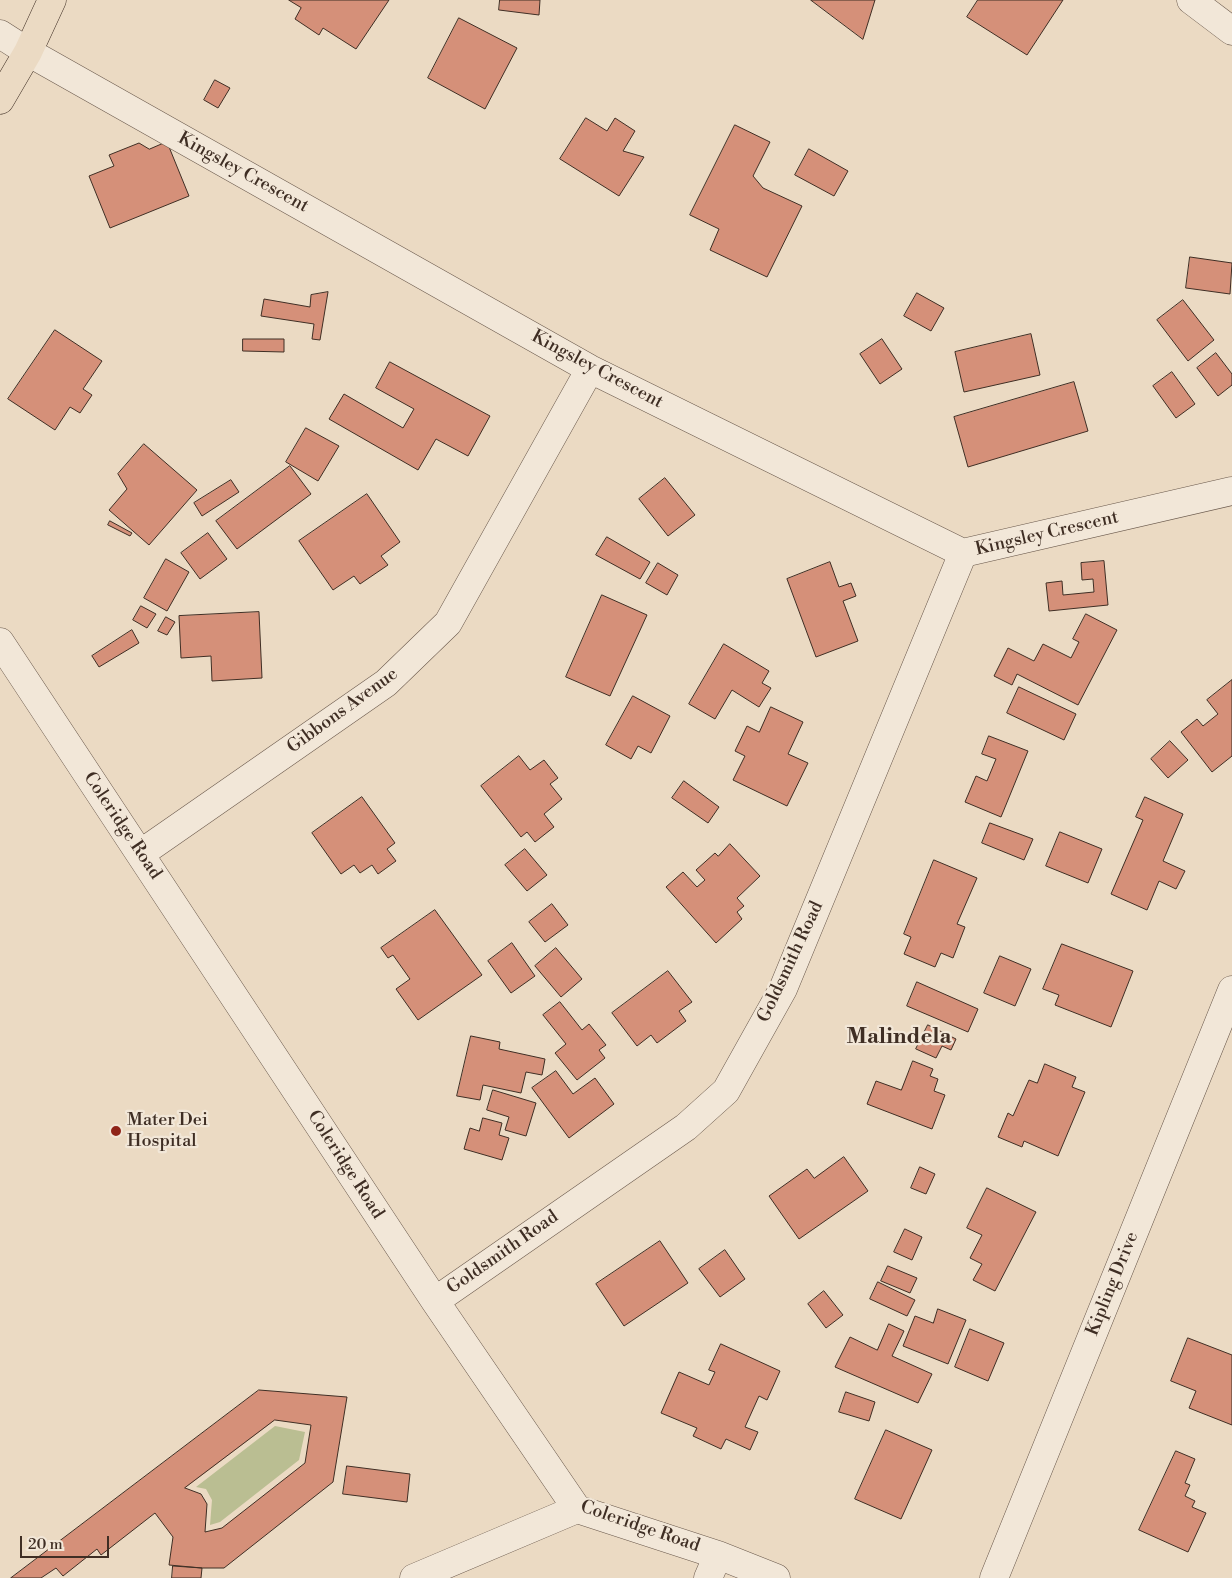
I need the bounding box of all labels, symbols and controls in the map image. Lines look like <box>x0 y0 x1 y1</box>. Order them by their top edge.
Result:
street label: Kingsley Crescent <box>174 128 312 218</box>
street label: Kingsley Crescent <box>527 326 667 414</box>
street label: Kingsley Crescent <box>973 507 1121 561</box>
street label: Gibbons Avenue <box>283 664 403 758</box>
street label: Coleridge Road <box>78 768 166 884</box>
street label: Goldsmith Road <box>754 898 828 1026</box>
district label: Malindela <box>847 1025 951 1051</box>
street label: Coleridge Road <box>302 1107 388 1223</box>
place label: Mater Dei Hospital <box>127 1110 208 1152</box>
marker: Mater Dei Hospital <box>109 1124 123 1138</box>
street label: Goldsmith Road <box>443 1207 563 1299</box>
street label: Kipling Drive <box>1082 1229 1144 1339</box>
street label: Coleridge Road <box>577 1496 703 1558</box>
scale bar <box>22 1526 111 1558</box>
text: 20 m <box>28 1535 63 1554</box>

